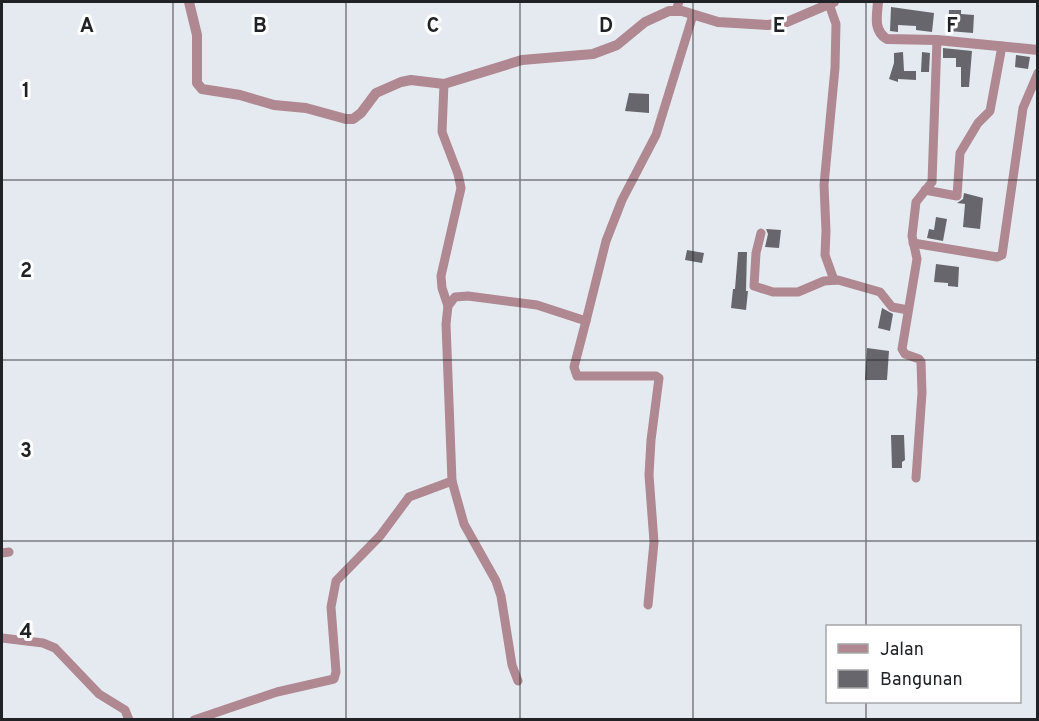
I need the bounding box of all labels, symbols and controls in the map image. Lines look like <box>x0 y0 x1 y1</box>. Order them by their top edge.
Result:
text: A <box>80 14 94 40</box>
text: B <box>253 14 267 40</box>
text: C <box>427 14 439 40</box>
text: D <box>599 14 613 40</box>
text: E <box>773 14 785 40</box>
text: F <box>946 14 958 40</box>
text: 1 <box>22 79 30 105</box>
text: 2 <box>20 259 32 285</box>
text: 3 <box>20 439 32 465</box>
text: 4 <box>20 620 32 646</box>
legend <box>826 625 1021 703</box>
text: Jalan <box>880 639 924 662</box>
text: Bangunan <box>880 669 963 692</box>

